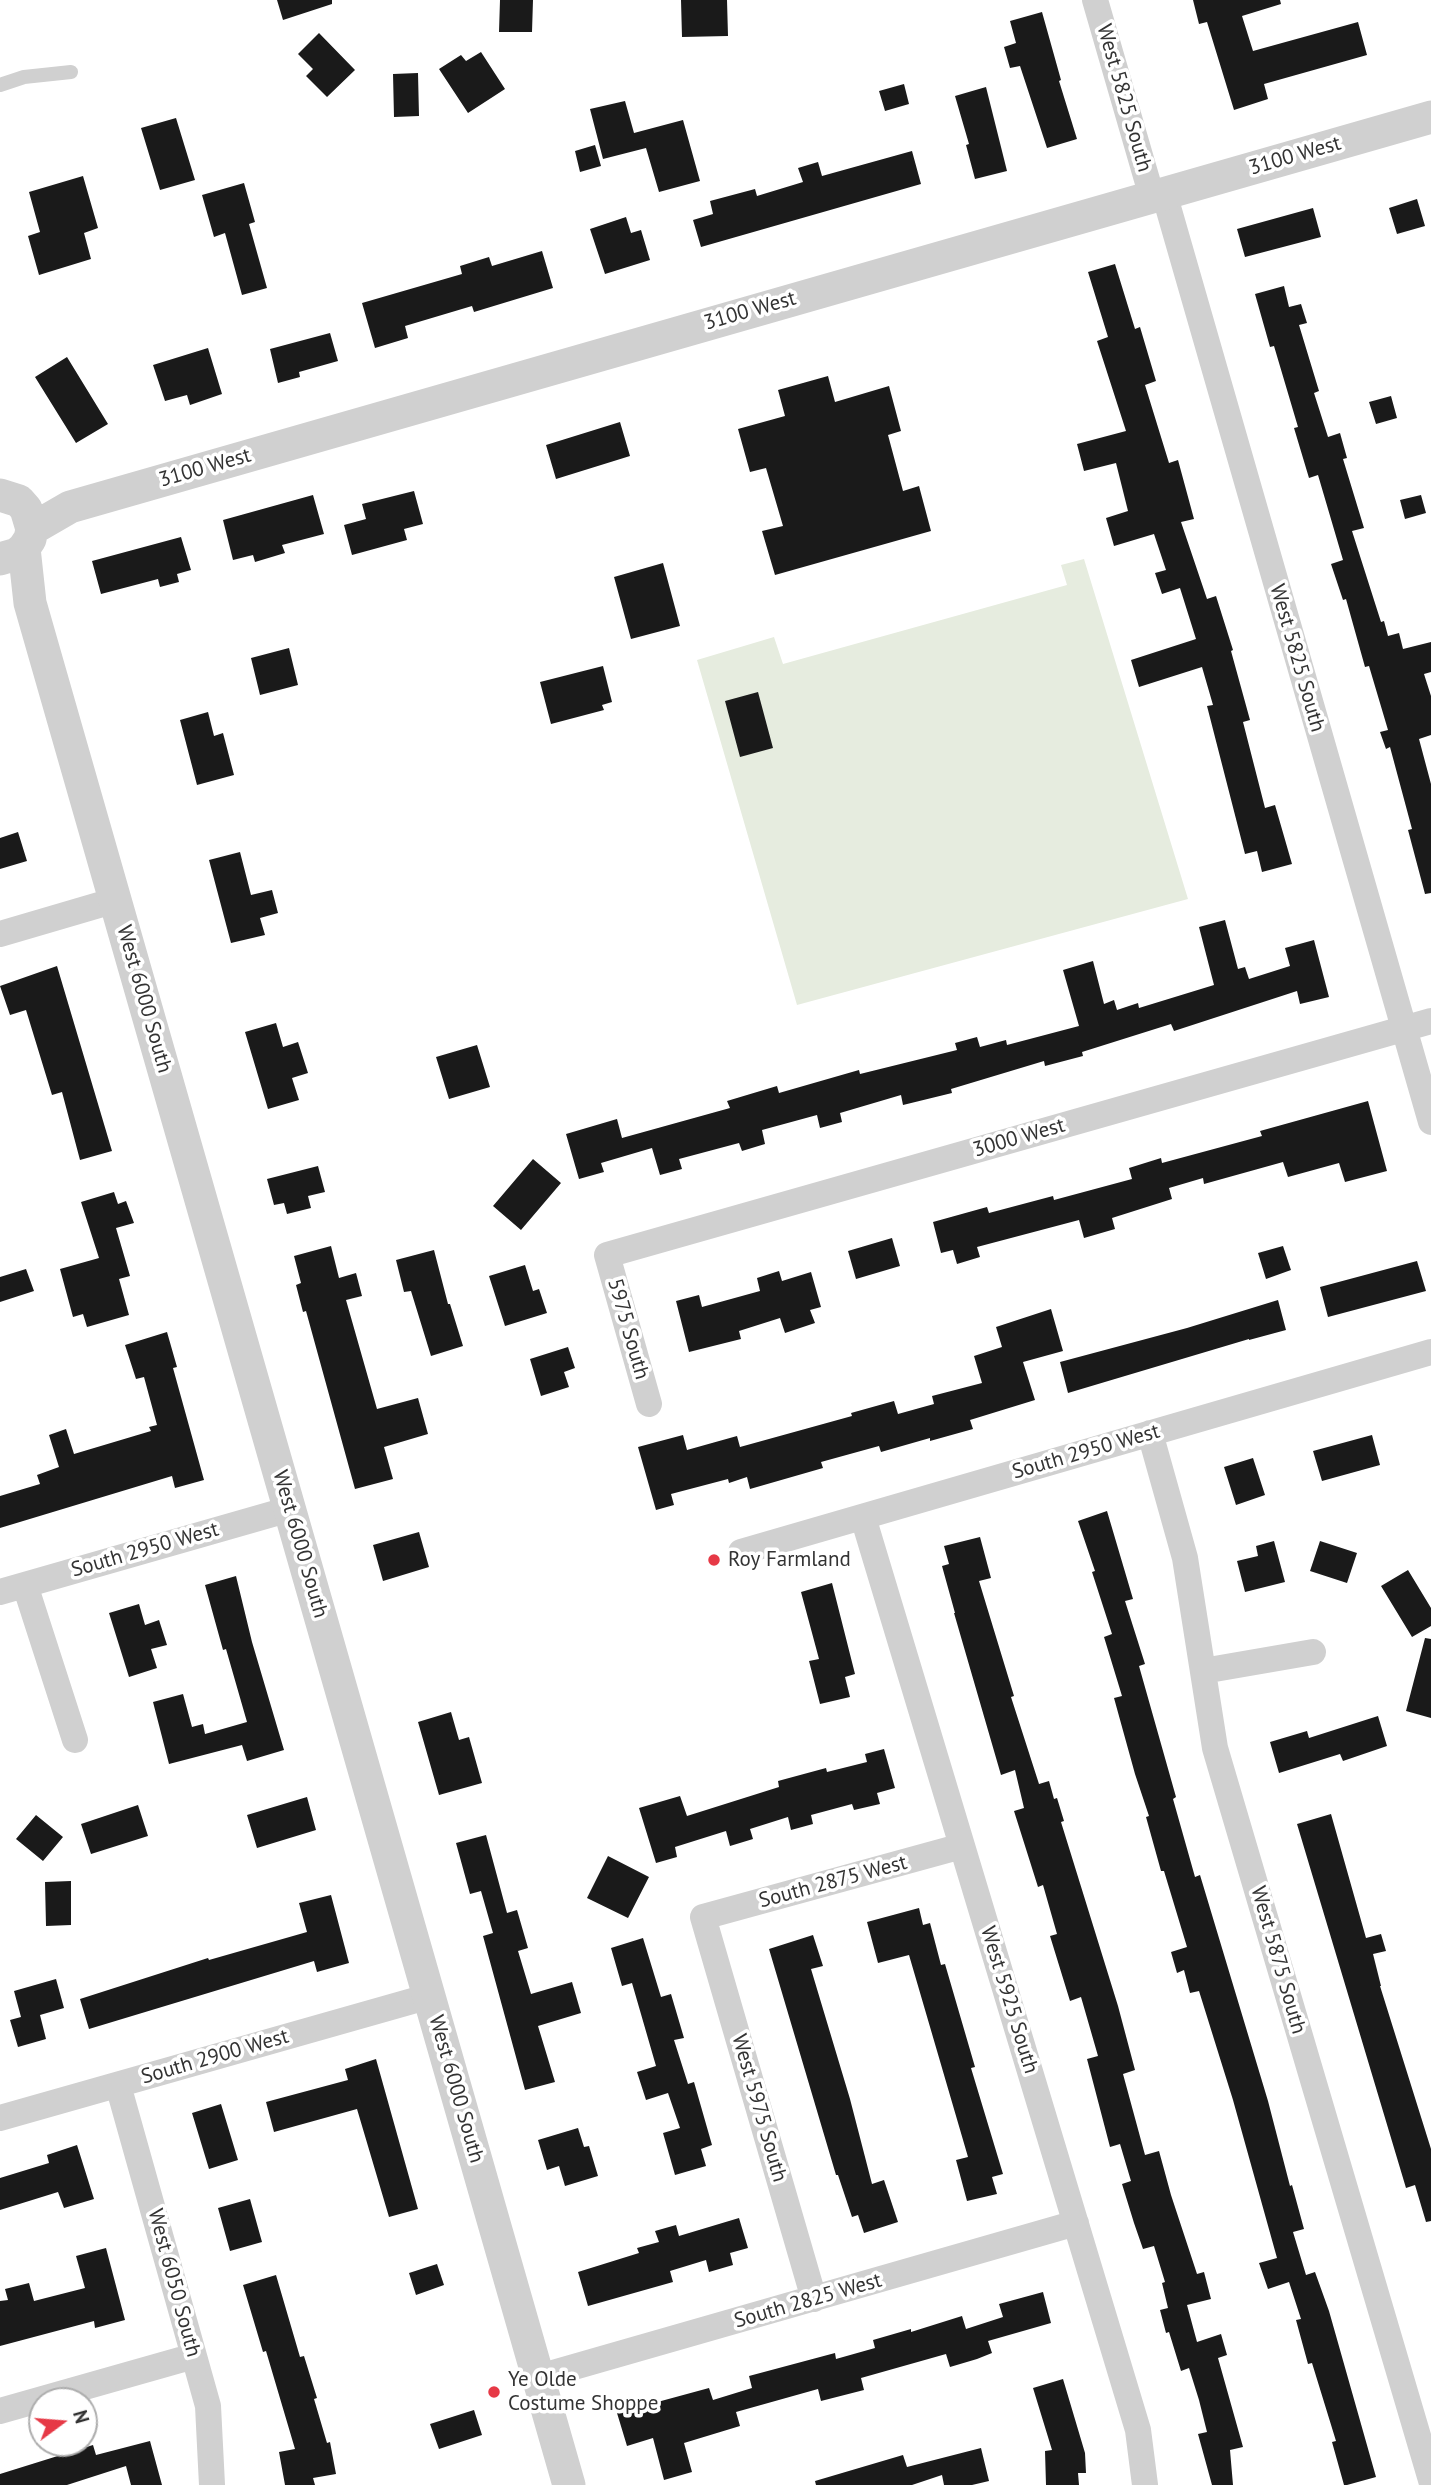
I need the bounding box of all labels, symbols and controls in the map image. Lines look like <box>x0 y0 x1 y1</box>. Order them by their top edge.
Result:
street label: West 5825 South <box>1091 21 1157 175</box>
street label: 3100 West <box>1246 131 1344 181</box>
street label: 3100 West <box>701 286 799 336</box>
street label: 3100 West <box>156 443 254 493</box>
street label: West 5825 South <box>1264 581 1330 735</box>
street label: West 6000 South <box>111 922 177 1076</box>
street label: 3000 West <box>970 1113 1068 1163</box>
street label: 5975 South <box>602 1276 654 1382</box>
street label: South 2950 West <box>1009 1419 1163 1485</box>
street label: West 6000 South <box>267 1467 333 1621</box>
street label: South 2950 West <box>68 1517 222 1583</box>
place label: Roy Farmland <box>728 1547 851 1573</box>
marker: Roy Farmland <box>706 1552 722 1568</box>
street label: South 2875 West <box>756 1850 910 1914</box>
street label: West 5875 South <box>1245 1883 1311 2037</box>
street label: West 5925 South <box>975 1923 1043 2077</box>
street label: West 6000 South <box>423 2012 489 2166</box>
street label: South 2900 West <box>138 2024 292 2090</box>
street label: West 5975 South <box>726 2031 792 2185</box>
street label: West 6050 South <box>142 2206 206 2360</box>
street label: South 2825 West <box>731 2268 885 2334</box>
place label: Ye Olde Costume Shoppe <box>508 2367 658 2417</box>
marker: Ye Olde Costume Shoppe <box>486 2384 502 2400</box>
north arrow <box>28 2387 98 2457</box>
text: N <box>68 2407 95 2426</box>

